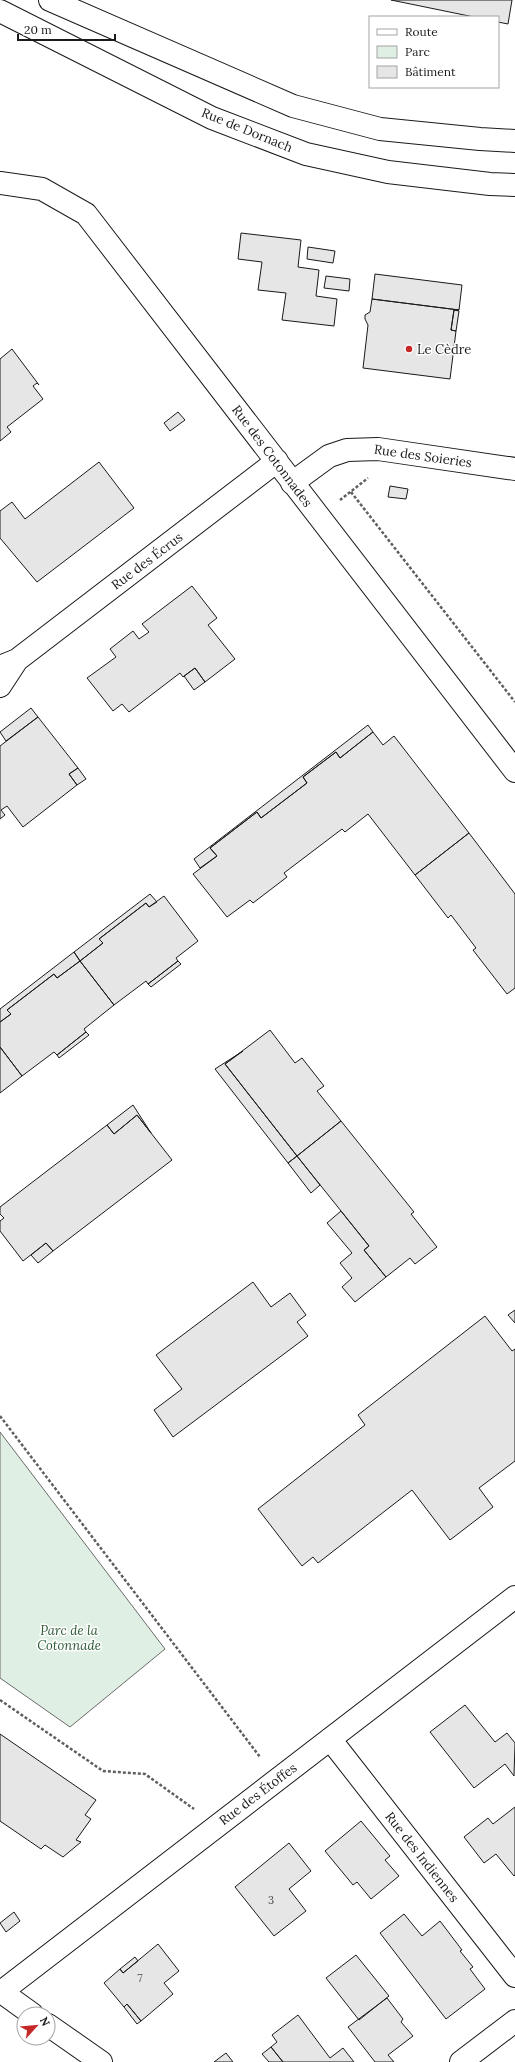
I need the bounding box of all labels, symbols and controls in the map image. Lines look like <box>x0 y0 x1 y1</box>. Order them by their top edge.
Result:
scale bar <box>18 16 115 42</box>
legend <box>369 16 499 88</box>
text: 20 m <box>24 22 52 37</box>
text: Route <box>405 24 438 39</box>
text: Parc <box>405 44 430 59</box>
text: Bâtiment <box>405 64 456 79</box>
street label: Rue de Dornach <box>199 104 295 156</box>
place label: Le Cèdre <box>417 341 471 358</box>
marker: Le Cèdre <box>404 344 414 354</box>
street label: Rue des Cotonnades <box>228 402 316 510</box>
street label: Rue des Soieries <box>373 441 473 471</box>
street label: Rue des Écrus <box>108 529 186 593</box>
park label: Parc de la Cotonnade <box>37 1622 101 1654</box>
street label: Rue des Étoffes <box>216 1759 300 1829</box>
street label: Rue des Indiennes <box>381 1808 463 1906</box>
house number: 3 <box>268 1893 274 1907</box>
house number: 7 <box>137 1971 143 1985</box>
north arrow <box>16 2006 56 2046</box>
text: N <box>37 2014 53 2029</box>

